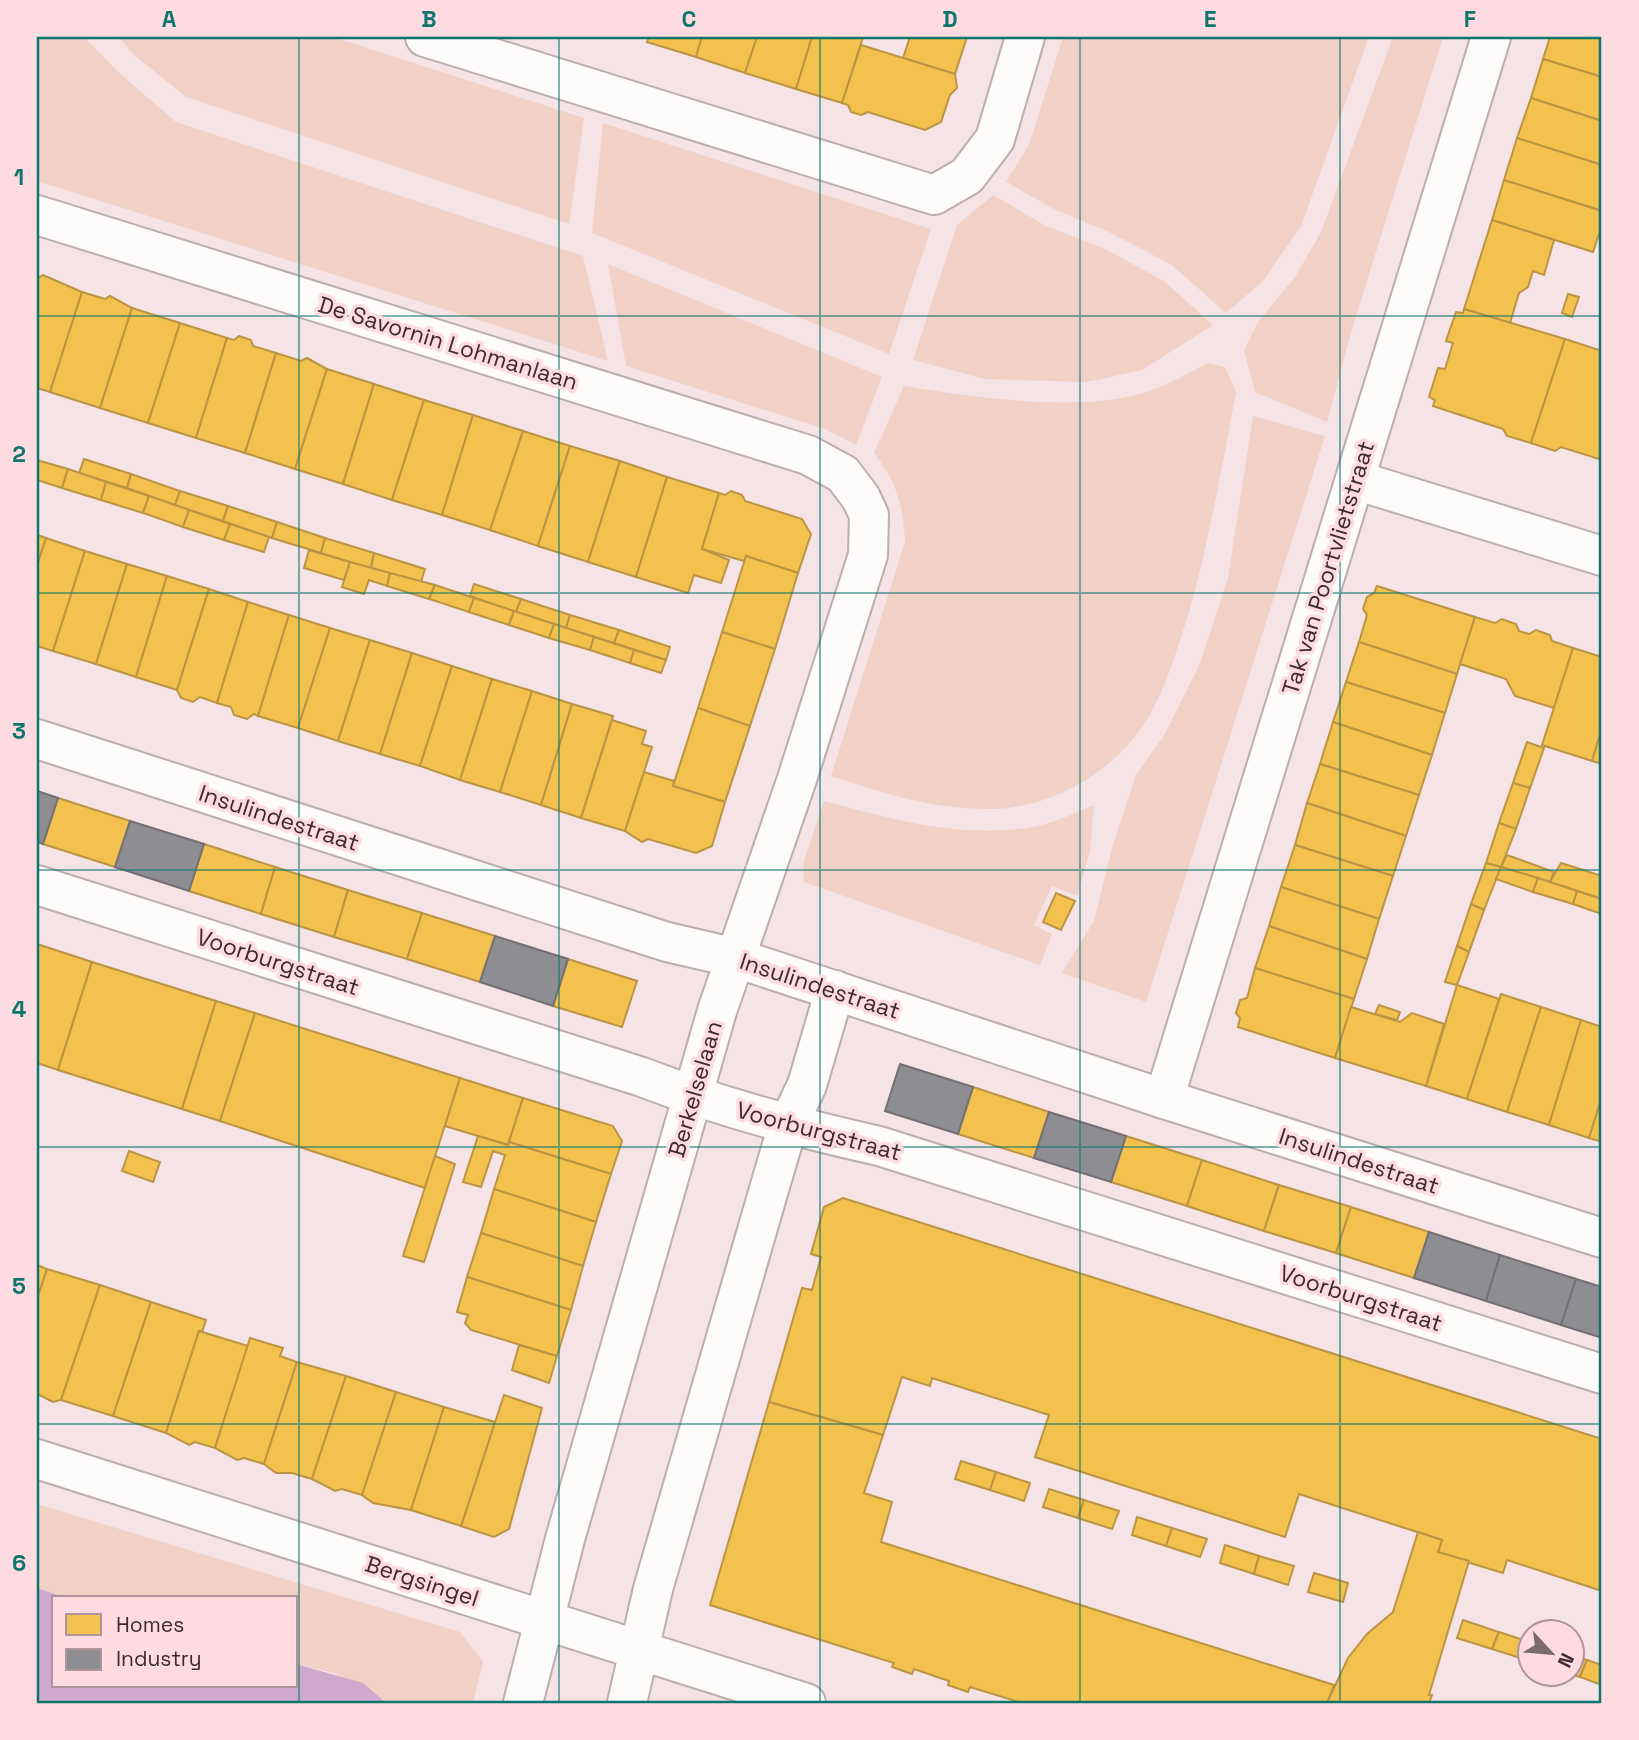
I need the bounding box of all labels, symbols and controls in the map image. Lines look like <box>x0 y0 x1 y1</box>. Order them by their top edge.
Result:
text: A <box>162 4 177 34</box>
text: B <box>421 4 437 34</box>
text: C <box>682 4 696 34</box>
text: D <box>942 4 958 34</box>
text: E <box>1204 4 1216 34</box>
text: F <box>1464 4 1476 34</box>
text: 1 <box>14 162 24 192</box>
street label: De Savornin Lohmanlaan <box>314 289 582 397</box>
street label: Tak van Poortvlietstraat <box>1275 437 1381 699</box>
text: 2 <box>12 439 26 469</box>
text: 3 <box>12 716 26 746</box>
street label: Insulindestraat <box>195 778 363 858</box>
street label: Voorburgstraat <box>193 922 363 1002</box>
street label: Insulindestraat <box>736 946 904 1026</box>
text: 4 <box>12 994 27 1024</box>
street label: Berkelselaan <box>661 1017 729 1161</box>
street label: Voorburgstraat <box>733 1095 905 1167</box>
street label: Insulindestraat <box>1275 1121 1443 1201</box>
street label: Voorburgstraat <box>1276 1258 1446 1338</box>
text: 5 <box>12 1271 26 1301</box>
text: 6 <box>12 1548 26 1578</box>
street label: Bergsingel <box>361 1549 483 1613</box>
legend <box>52 1596 298 1688</box>
text: Homes <box>116 1611 184 1638</box>
north arrow <box>1516 1618 1586 1688</box>
text: Industry <box>116 1645 202 1672</box>
text: N <box>1552 1649 1580 1671</box>

